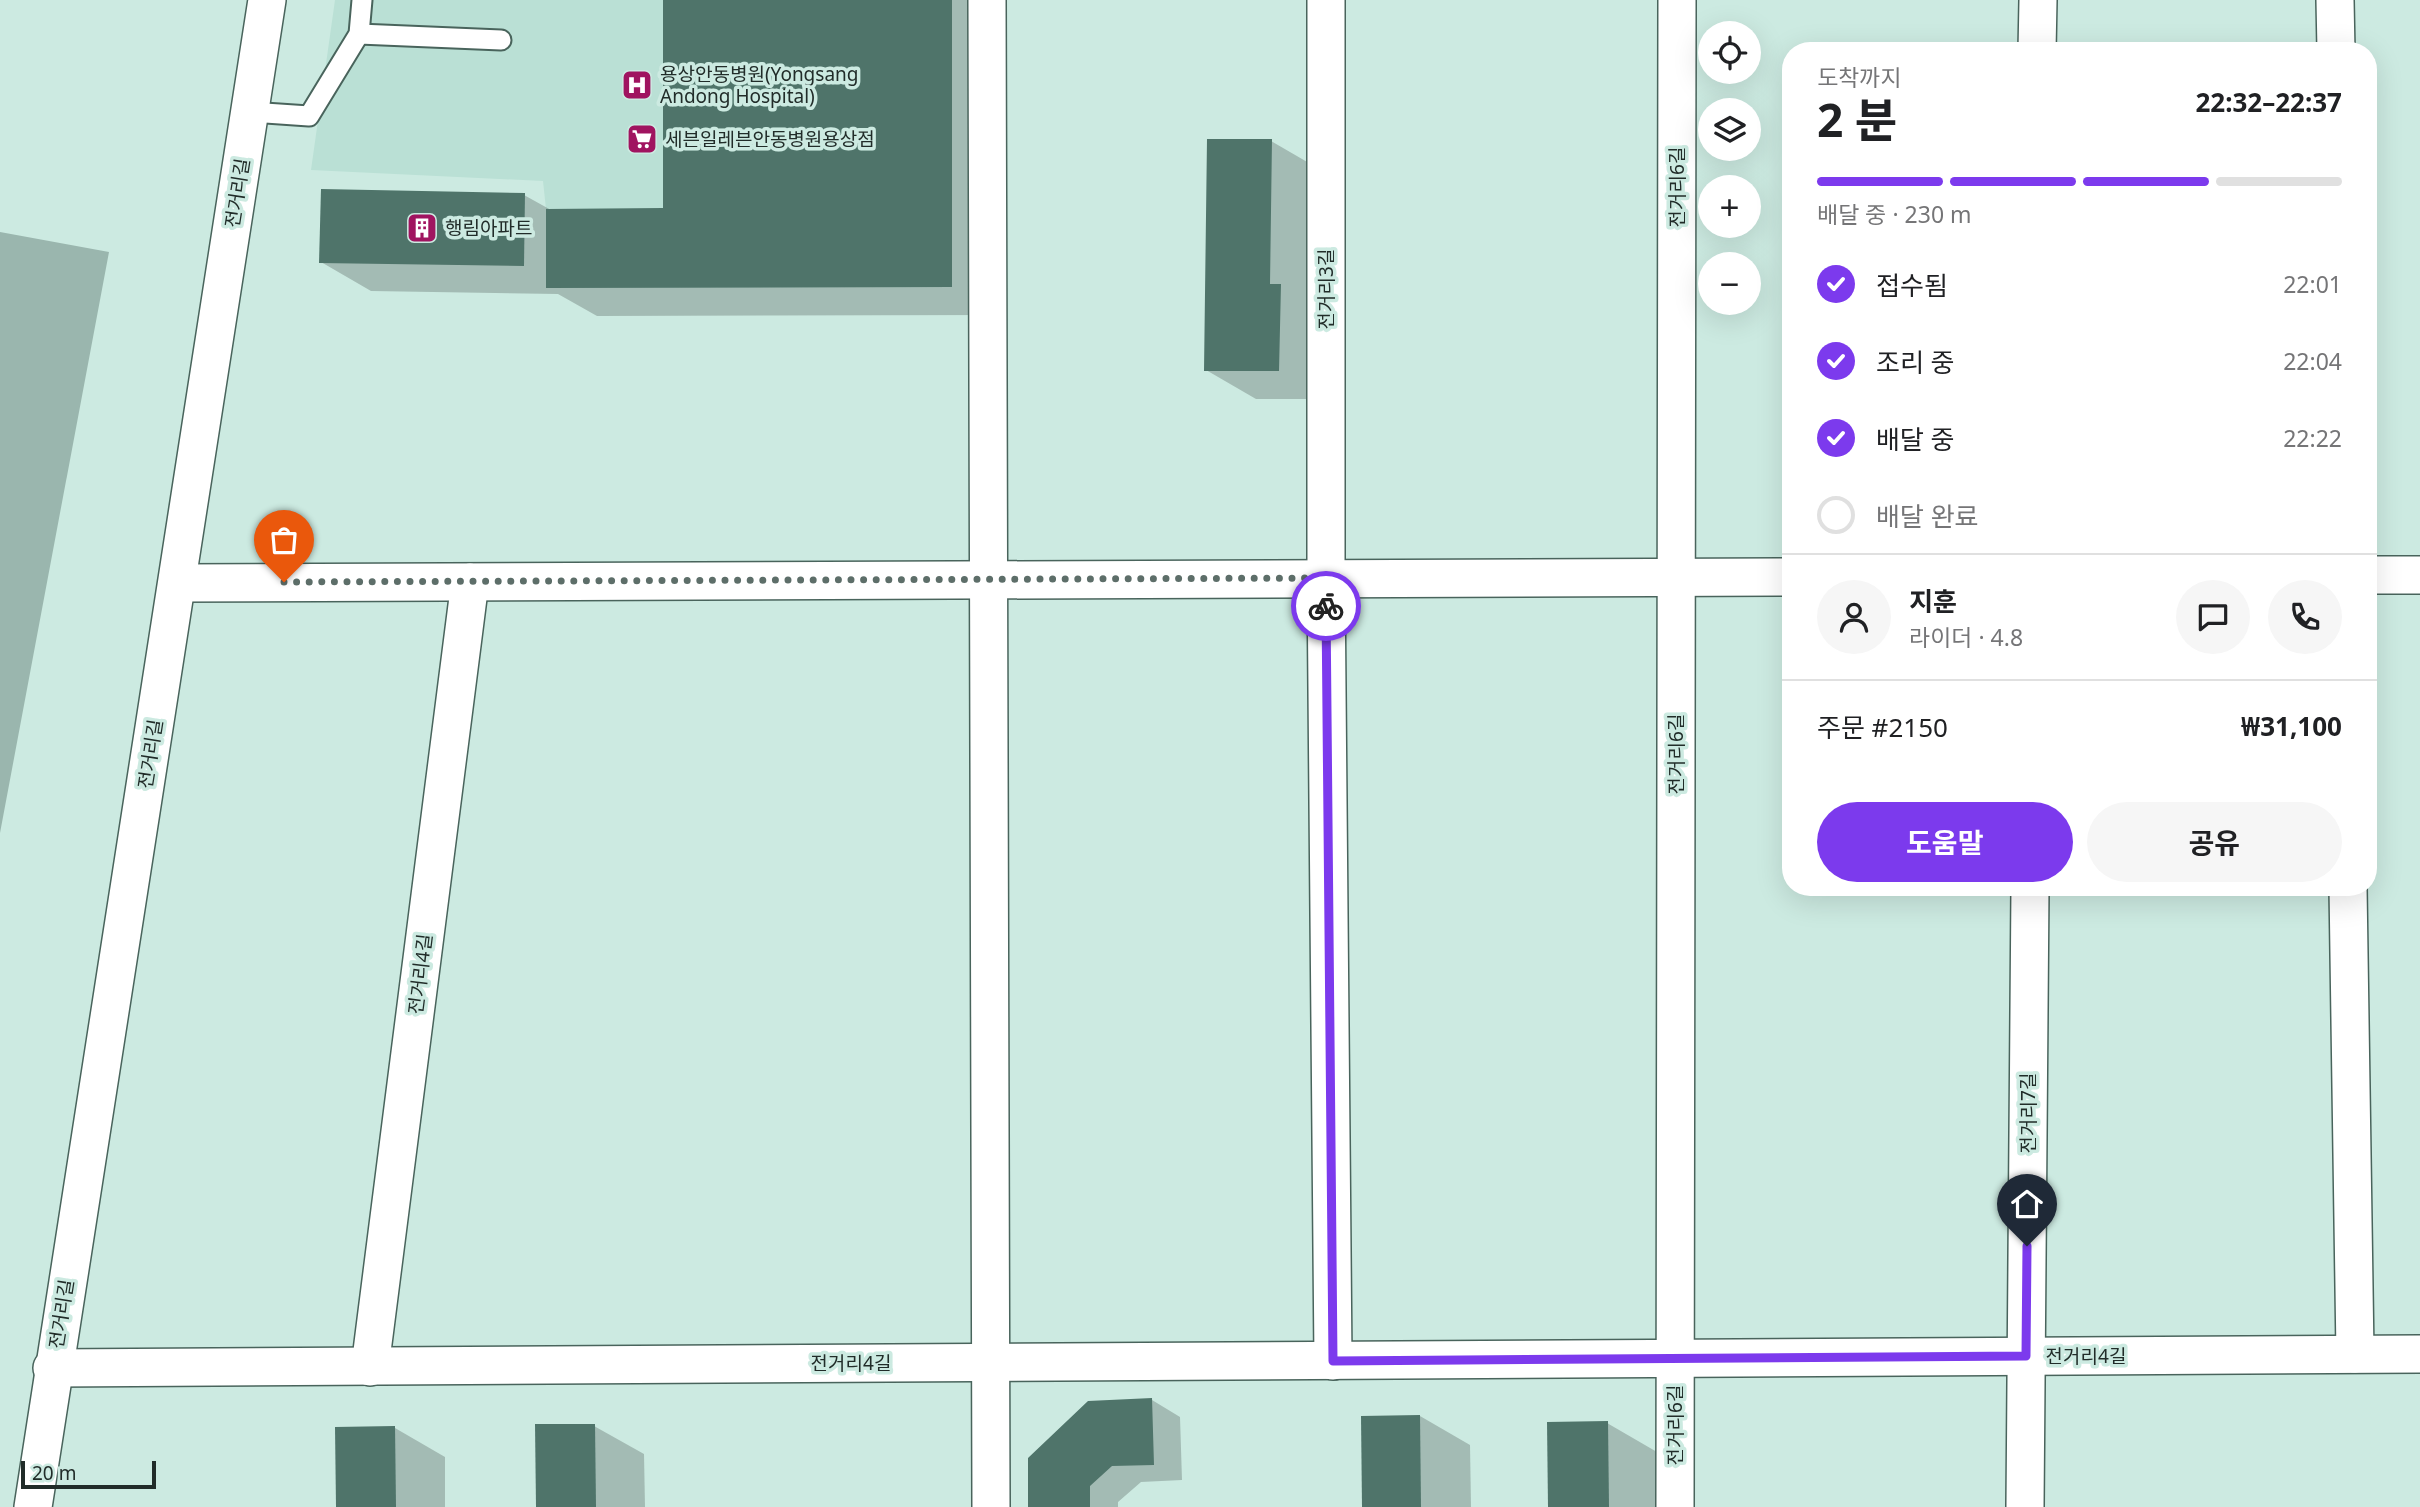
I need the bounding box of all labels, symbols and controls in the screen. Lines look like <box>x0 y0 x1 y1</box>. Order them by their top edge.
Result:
map controls <box>1698 21 1761 315</box>
button: locate <box>1698 21 1761 84</box>
place label: 용상안동병원(Yongsang Andong Hospital) <box>660 61 859 109</box>
text: 도착까지 <box>1817 61 1902 93</box>
hospital icon: 용상안동병원(Yongsang Andong Hospital) <box>620 68 654 102</box>
text: 22:32–22:37 <box>2195 84 2342 120</box>
text: 2 분 <box>1817 88 1898 150</box>
button: layers <box>1698 98 1761 161</box>
supermarket icon: 세븐일레븐안동병원용상점 <box>625 122 659 156</box>
place label: 세븐일레븐안동병원용상점 <box>665 126 875 152</box>
street label: 전거리6길 <box>1664 147 1690 227</box>
street label: 전거리길 <box>219 156 255 230</box>
button: + <box>1698 175 1761 238</box>
text: 배달 중 · 230 m <box>1817 198 1972 230</box>
building icon: 행림아파트 <box>405 211 439 245</box>
place label: 행림아파트 <box>445 215 532 241</box>
street label: 전거리3길 <box>1313 249 1339 329</box>
button: − <box>1698 252 1761 315</box>
icon: check <box>1817 265 1855 303</box>
text: 접수됨 <box>1876 267 1948 303</box>
text: 22:01 <box>2283 268 2342 300</box>
icon: check <box>1817 342 1855 380</box>
text: 조리 중 <box>1876 344 1955 380</box>
text: 22:04 <box>2283 345 2342 377</box>
icon: check <box>1817 419 1855 457</box>
text: 배달 중 <box>1876 421 1955 457</box>
text: 22:22 <box>2283 422 2342 454</box>
text: 배달 완료 <box>1876 498 1978 534</box>
pin <box>254 510 314 582</box>
icon: bag <box>265 521 303 559</box>
courier <box>1291 571 1361 641</box>
button: person <box>1817 580 1891 654</box>
button: chat <box>2176 580 2250 654</box>
button: phone <box>2268 580 2342 654</box>
text: 지훈 <box>1909 583 1957 619</box>
icon: bike <box>1307 587 1345 625</box>
text: 라이더 · 4.8 <box>1909 621 2023 653</box>
text: ₩31,100 <box>2241 708 2342 744</box>
text: 주문 #2150 <box>1817 709 1948 745</box>
street label: 전거리6길 <box>1663 714 1689 794</box>
street label: 전거리길 <box>132 717 168 791</box>
button: 도움말 <box>1817 802 2073 882</box>
button: 공유 <box>2087 802 2342 882</box>
street label: 전거리4길 <box>402 932 438 1016</box>
street label: 전거리7길 <box>2015 1073 2041 1153</box>
pin <box>1997 1174 2057 1246</box>
icon: home <box>2008 1185 2046 1223</box>
street label: 전거리길 <box>43 1277 79 1351</box>
street label: 전거리4길 <box>2046 1343 2126 1369</box>
street label: 전거리4길 <box>811 1350 891 1376</box>
street label: 전거리6길 <box>1662 1385 1688 1465</box>
scale bar <box>21 1458 156 1490</box>
text: 20 m <box>32 1460 76 1486</box>

